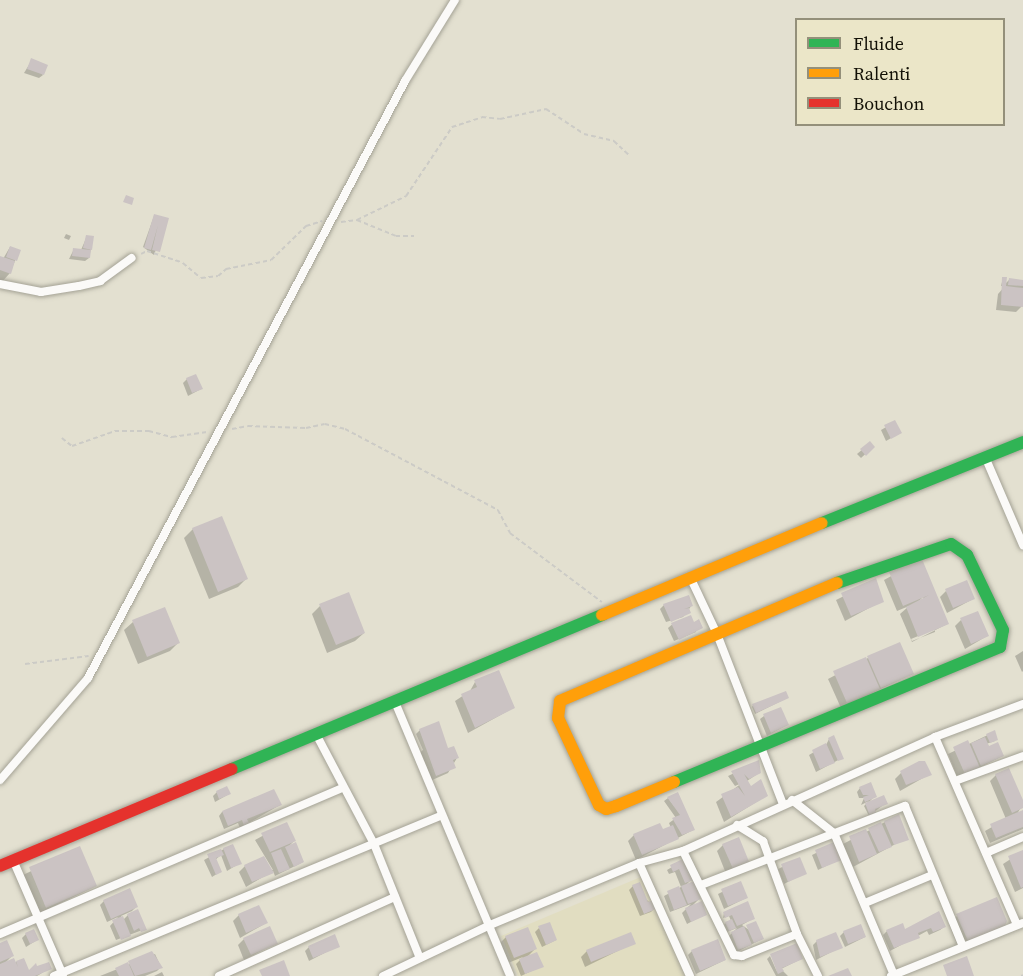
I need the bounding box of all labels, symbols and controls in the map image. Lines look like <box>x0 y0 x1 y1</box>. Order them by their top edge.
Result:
legend <box>795 18 1005 126</box>
text: Fluide <box>853 31 904 56</box>
text: Ralenti <box>853 61 910 86</box>
text: Bouchon <box>853 91 925 116</box>

